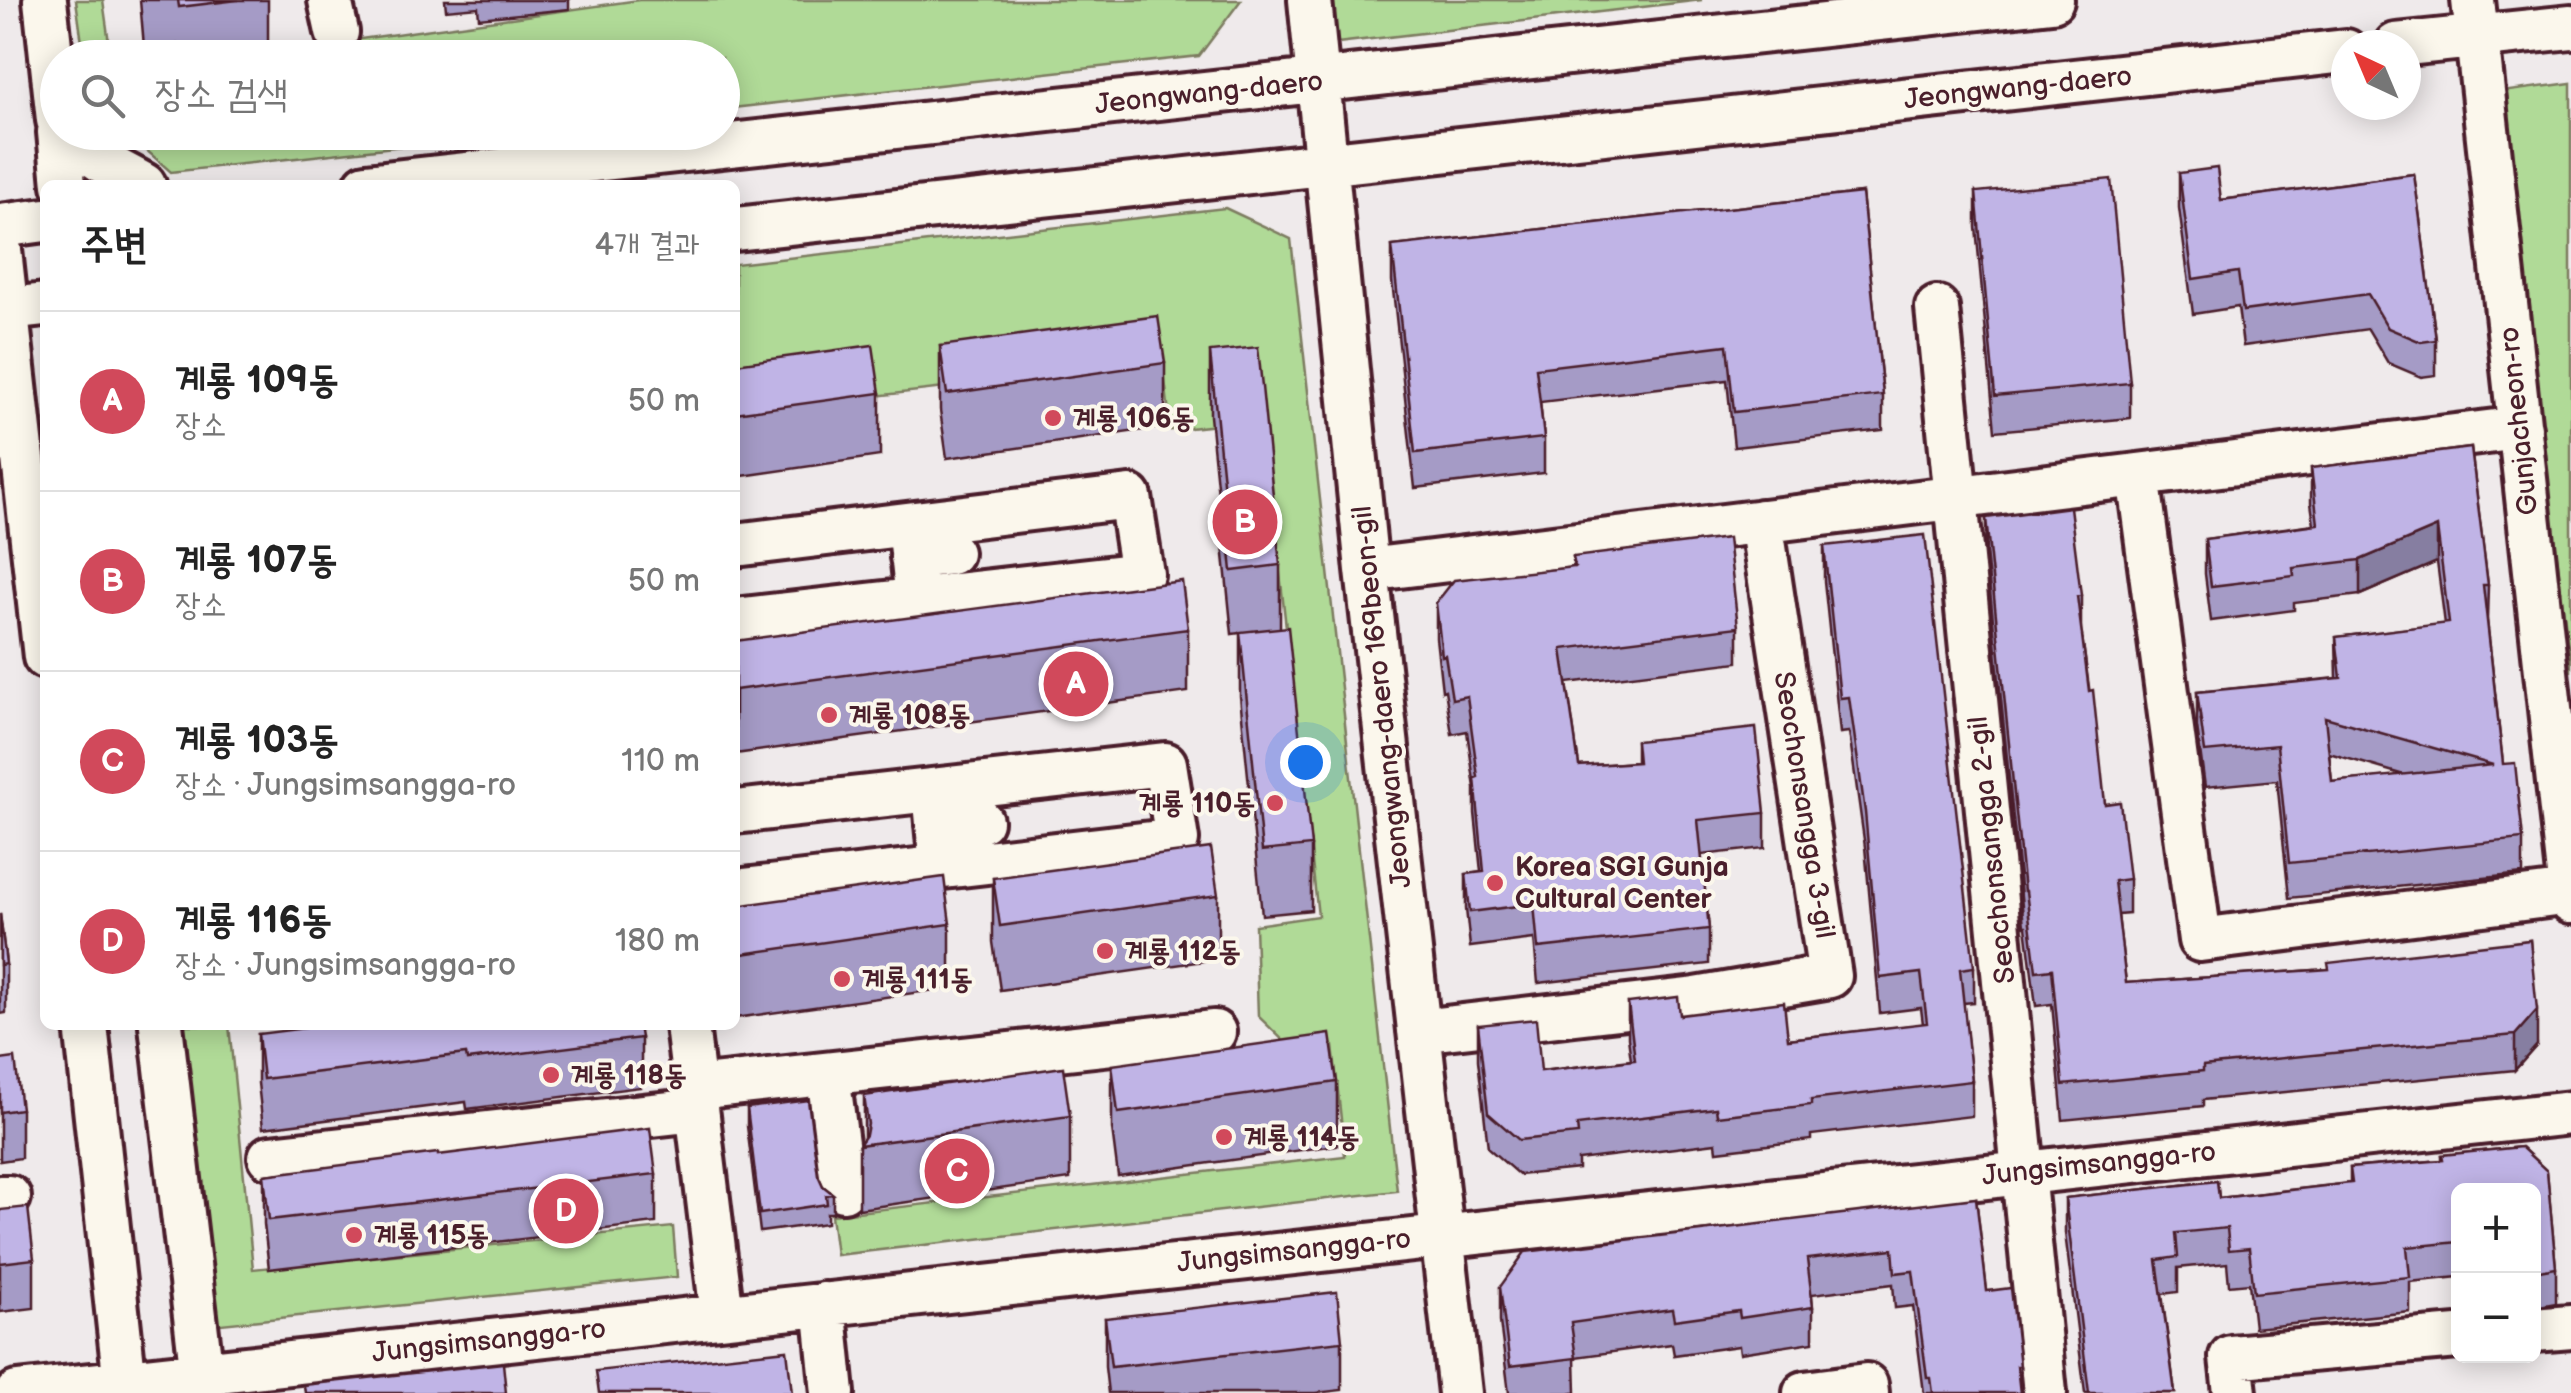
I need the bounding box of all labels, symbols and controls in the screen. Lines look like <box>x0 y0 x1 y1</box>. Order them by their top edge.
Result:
north arrow <box>2331 30 2421 120</box>
search box <box>40 40 740 150</box>
street label: Jeongwang-daero <box>1902 60 2134 116</box>
street label: Jeongwang-daero <box>1093 65 1325 121</box>
icon: search <box>75 68 130 123</box>
text: 장소 검색 <box>155 72 288 117</box>
text: 주변 <box>80 220 148 271</box>
text: 4개 결과 <box>595 226 700 265</box>
street label: Gunjacheon-ro <box>2493 325 2545 517</box>
text: 계룡 109동 <box>175 358 339 403</box>
text: A <box>103 382 122 421</box>
text: 50 m <box>628 382 700 421</box>
place label: 계룡 106동 <box>1073 402 1194 435</box>
text: 장소 <box>175 406 227 445</box>
marker: 계룡 106동 <box>1042 407 1064 429</box>
pin: B <box>1212 484 1278 560</box>
street label: Jeongwang-daero 169beon-gil <box>1346 504 1418 890</box>
text: 계룡 107동 <box>175 538 338 583</box>
text: B <box>101 562 124 601</box>
text: 50 m <box>628 562 700 601</box>
text: 장소 <box>175 586 227 625</box>
pin: A <box>1044 646 1108 722</box>
street label: Seochonsangga 3-gil <box>1767 669 1841 941</box>
place label: 계룡 108동 <box>849 699 970 732</box>
marker: 계룡 108동 <box>818 704 840 726</box>
street label: Seochonsangga 2-gil <box>1962 715 2022 985</box>
text: 계룡 103동 <box>175 718 339 763</box>
your location <box>1280 737 1331 788</box>
text: C <box>101 742 124 781</box>
text: 110 m <box>621 742 700 781</box>
text: 장소 · Jungsimsangga-ro <box>175 766 516 805</box>
place label: 계룡 110동 <box>1139 787 1255 820</box>
marker: 계룡 110동 <box>1264 792 1286 814</box>
place label: Korea SGI Gunja Cultural Center <box>1515 851 1729 916</box>
marker: Korea SGI Gunja Cultural Center <box>1484 872 1506 894</box>
text: 계룡 116동 <box>175 898 332 943</box>
text: D <box>101 922 124 961</box>
text: 180 m <box>615 922 700 961</box>
place label: 계룡 112동 <box>1125 935 1241 968</box>
marker: 계룡 112동 <box>1094 940 1116 962</box>
text: 장소 · Jungsimsangga-ro <box>175 946 516 985</box>
place label: 계룡 111동 <box>862 963 973 996</box>
marker: 계룡 111동 <box>831 968 853 990</box>
place label: 계룡 118동 <box>571 1059 687 1092</box>
marker: 계룡 118동 <box>540 1064 562 1086</box>
place label: 계룡 114동 <box>1244 1121 1359 1154</box>
marker: 계룡 114동 <box>1213 1126 1235 1148</box>
pin: C <box>924 1134 990 1208</box>
street label: Jungsimsangga-ro <box>1980 1135 2218 1193</box>
pin: D <box>534 1174 598 1248</box>
map controls <box>2451 1183 2541 1363</box>
button: + <box>2451 1183 2541 1273</box>
place label: 계룡 115동 <box>374 1219 489 1252</box>
street label: Jungsimsangga-ro <box>1175 1222 1413 1280</box>
marker: 계룡 115동 <box>343 1224 365 1246</box>
button: − <box>2451 1273 2541 1363</box>
street label: Jungsimsangga-ro <box>370 1312 608 1370</box>

